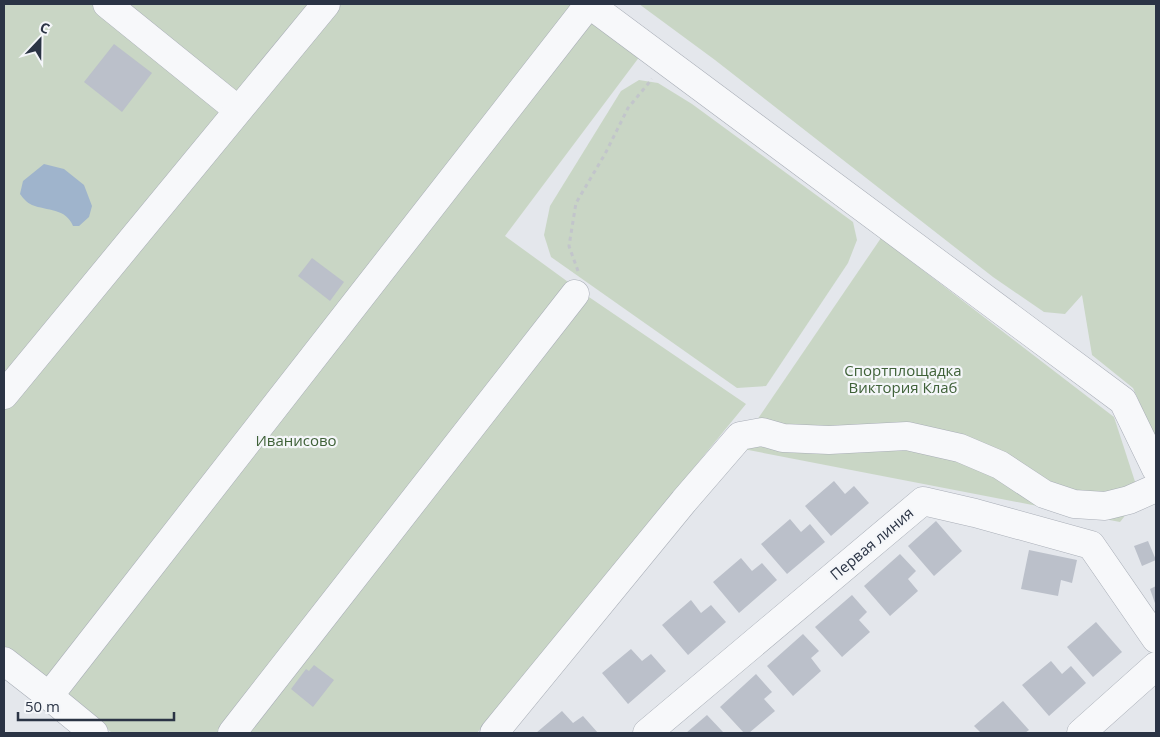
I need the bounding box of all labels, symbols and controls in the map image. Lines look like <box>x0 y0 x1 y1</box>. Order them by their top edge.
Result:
north arrow <box>15 15 65 65</box>
text: С <box>37 17 53 38</box>
park label: Спортплощадка Виктория Клаб <box>844 360 962 397</box>
park label: Иванисово <box>255 430 337 450</box>
street label: Первая линия <box>825 502 917 584</box>
scale bar <box>18 690 174 722</box>
text: 50 m <box>25 696 60 716</box>

